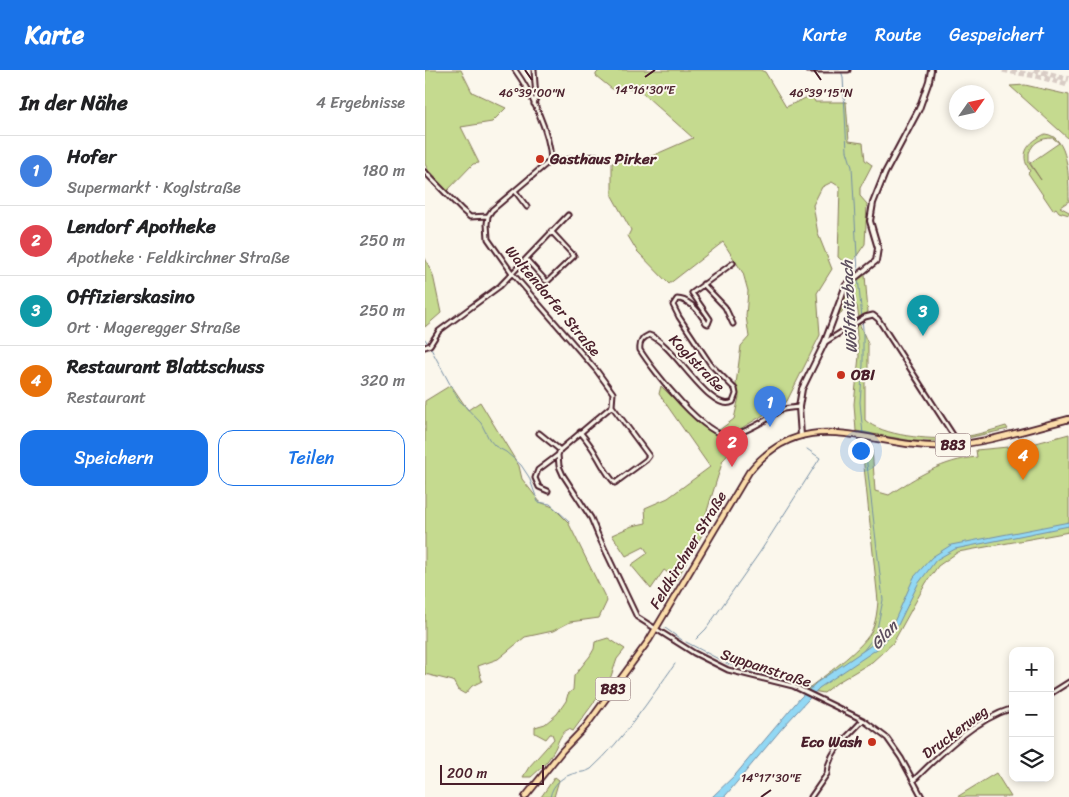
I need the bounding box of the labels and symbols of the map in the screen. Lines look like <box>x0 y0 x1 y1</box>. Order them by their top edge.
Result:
text: 14°16'30"E <box>615 79 676 101</box>
text: 46°39'00"N <box>499 82 566 104</box>
text: 46°39'15"N <box>789 82 854 104</box>
north arrow <box>949 85 994 130</box>
place label: Gasthaus Pirker <box>549 146 658 172</box>
marker: Gasthaus Pirker <box>534 153 546 165</box>
street label: Waltendorfer Straße <box>498 239 608 363</box>
water label: Wölfnitzbach <box>832 258 866 354</box>
pin: 3 <box>907 295 939 336</box>
street label: Koglstraße <box>662 328 732 398</box>
place label: OBI <box>850 362 875 388</box>
marker: OBI <box>835 369 847 381</box>
pin: 1 <box>754 386 786 427</box>
pin: 2 <box>716 426 748 467</box>
road number: B83 <box>935 434 971 456</box>
your location <box>848 438 874 464</box>
pin: 4 <box>1007 439 1039 480</box>
street label: Feldkirchner Straße <box>642 486 734 614</box>
water label: Glan <box>863 612 907 656</box>
street label: Suppanstraße <box>717 641 815 695</box>
road number: B83 <box>595 678 631 700</box>
street label: Druckerweg <box>916 698 994 766</box>
place label: Eco Wash <box>801 729 862 755</box>
marker: Eco Wash <box>866 736 878 748</box>
scale bar <box>440 762 544 785</box>
text: 14°17'30"E <box>741 767 802 789</box>

